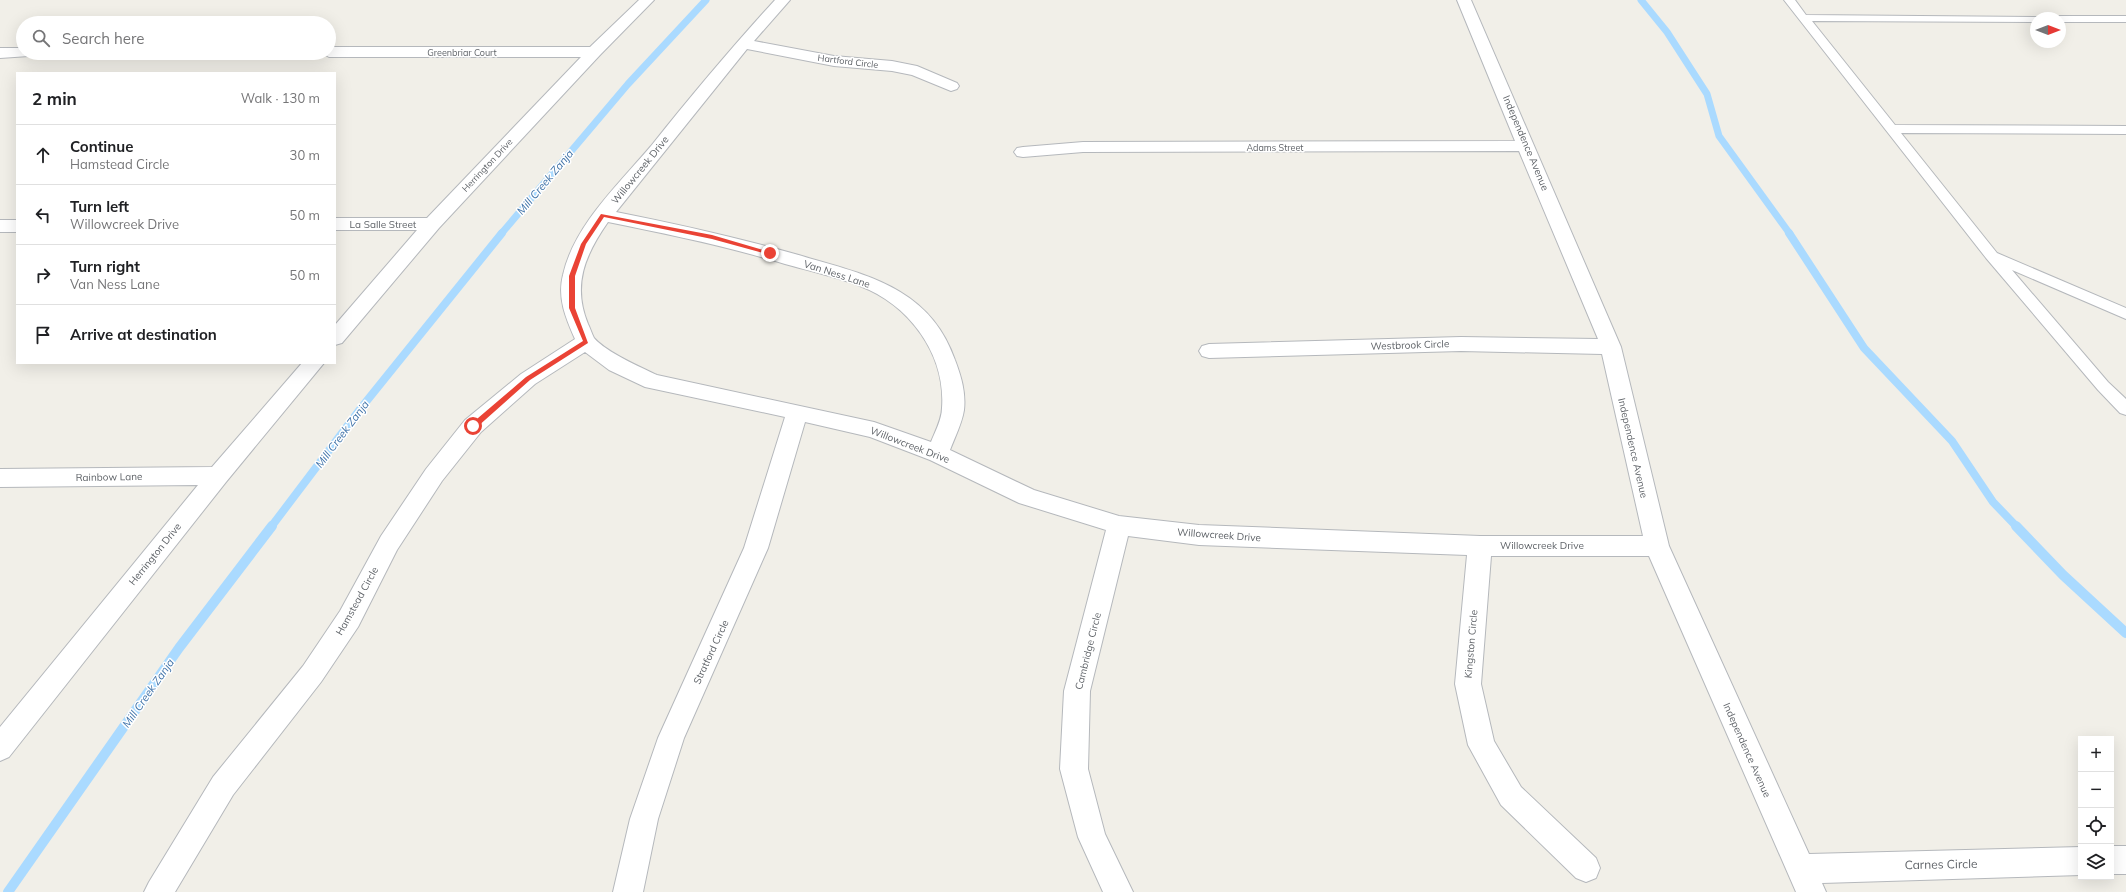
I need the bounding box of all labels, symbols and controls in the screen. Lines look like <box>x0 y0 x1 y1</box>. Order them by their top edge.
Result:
north arrow <box>2030 12 2066 48</box>
search box <box>16 16 336 60</box>
icon: search <box>30 27 52 49</box>
text: Search here <box>62 29 144 48</box>
street label: Greenbriar Court <box>427 47 497 58</box>
street label: Hartford Circle <box>817 52 879 70</box>
text: 2 min <box>32 88 77 109</box>
text: Walk · 130 m <box>241 90 320 106</box>
street label: Independence Avenue <box>1500 93 1552 193</box>
street label: Willowcreek Drive <box>609 133 671 207</box>
street label: Herrington Drive <box>460 136 515 194</box>
text: Continue <box>70 137 133 156</box>
street label: Adams Street <box>1247 142 1303 153</box>
icon: ahead <box>32 144 54 166</box>
water label: Mill Creek Zanja <box>514 146 577 217</box>
text: 30 m <box>290 147 320 163</box>
text: Hamstead Circle <box>70 156 169 172</box>
text: Turn left <box>70 197 129 216</box>
icon: left <box>32 204 54 226</box>
text: 50 m <box>290 207 320 223</box>
text: Willowcreek Drive <box>70 216 179 232</box>
street label: La Salle Street <box>350 218 417 231</box>
route end <box>761 244 779 262</box>
text: Turn right <box>70 257 140 276</box>
street label: Van Ness Lane <box>802 257 872 291</box>
icon: right <box>32 264 54 286</box>
text: 50 m <box>290 267 320 283</box>
text: Van Ness Lane <box>70 276 160 292</box>
icon: arrive <box>32 324 54 346</box>
text: Arrive at destination <box>70 325 217 344</box>
street label: Westbrook Circle <box>1370 337 1450 353</box>
water label: Mill Creek Zanja <box>312 397 372 470</box>
street label: Independence Avenue <box>1615 397 1651 499</box>
route start <box>464 417 482 435</box>
street label: Willowcreek Drive <box>869 424 951 466</box>
street label: Rainbow Lane <box>75 470 143 484</box>
street label: Herrington Drive <box>126 520 184 588</box>
street label: Willowcreek Drive <box>1177 526 1261 544</box>
street label: Willowcreek Drive <box>1500 539 1584 552</box>
street label: Hamstead Circle <box>333 564 381 638</box>
street label: Kingston Circle <box>1462 609 1480 679</box>
street label: Cambridge Circle <box>1072 611 1104 691</box>
street label: Stratford Circle <box>690 618 732 686</box>
water label: Mill Creek Zanja <box>119 656 177 730</box>
street label: Independence Avenue <box>1720 701 1774 799</box>
map controls <box>2078 736 2114 880</box>
button: + <box>2078 736 2114 772</box>
button: − <box>2078 772 2114 808</box>
button: locate <box>2078 808 2114 844</box>
button: layers <box>2078 844 2114 880</box>
street label: Carnes Circle <box>1904 856 1978 872</box>

